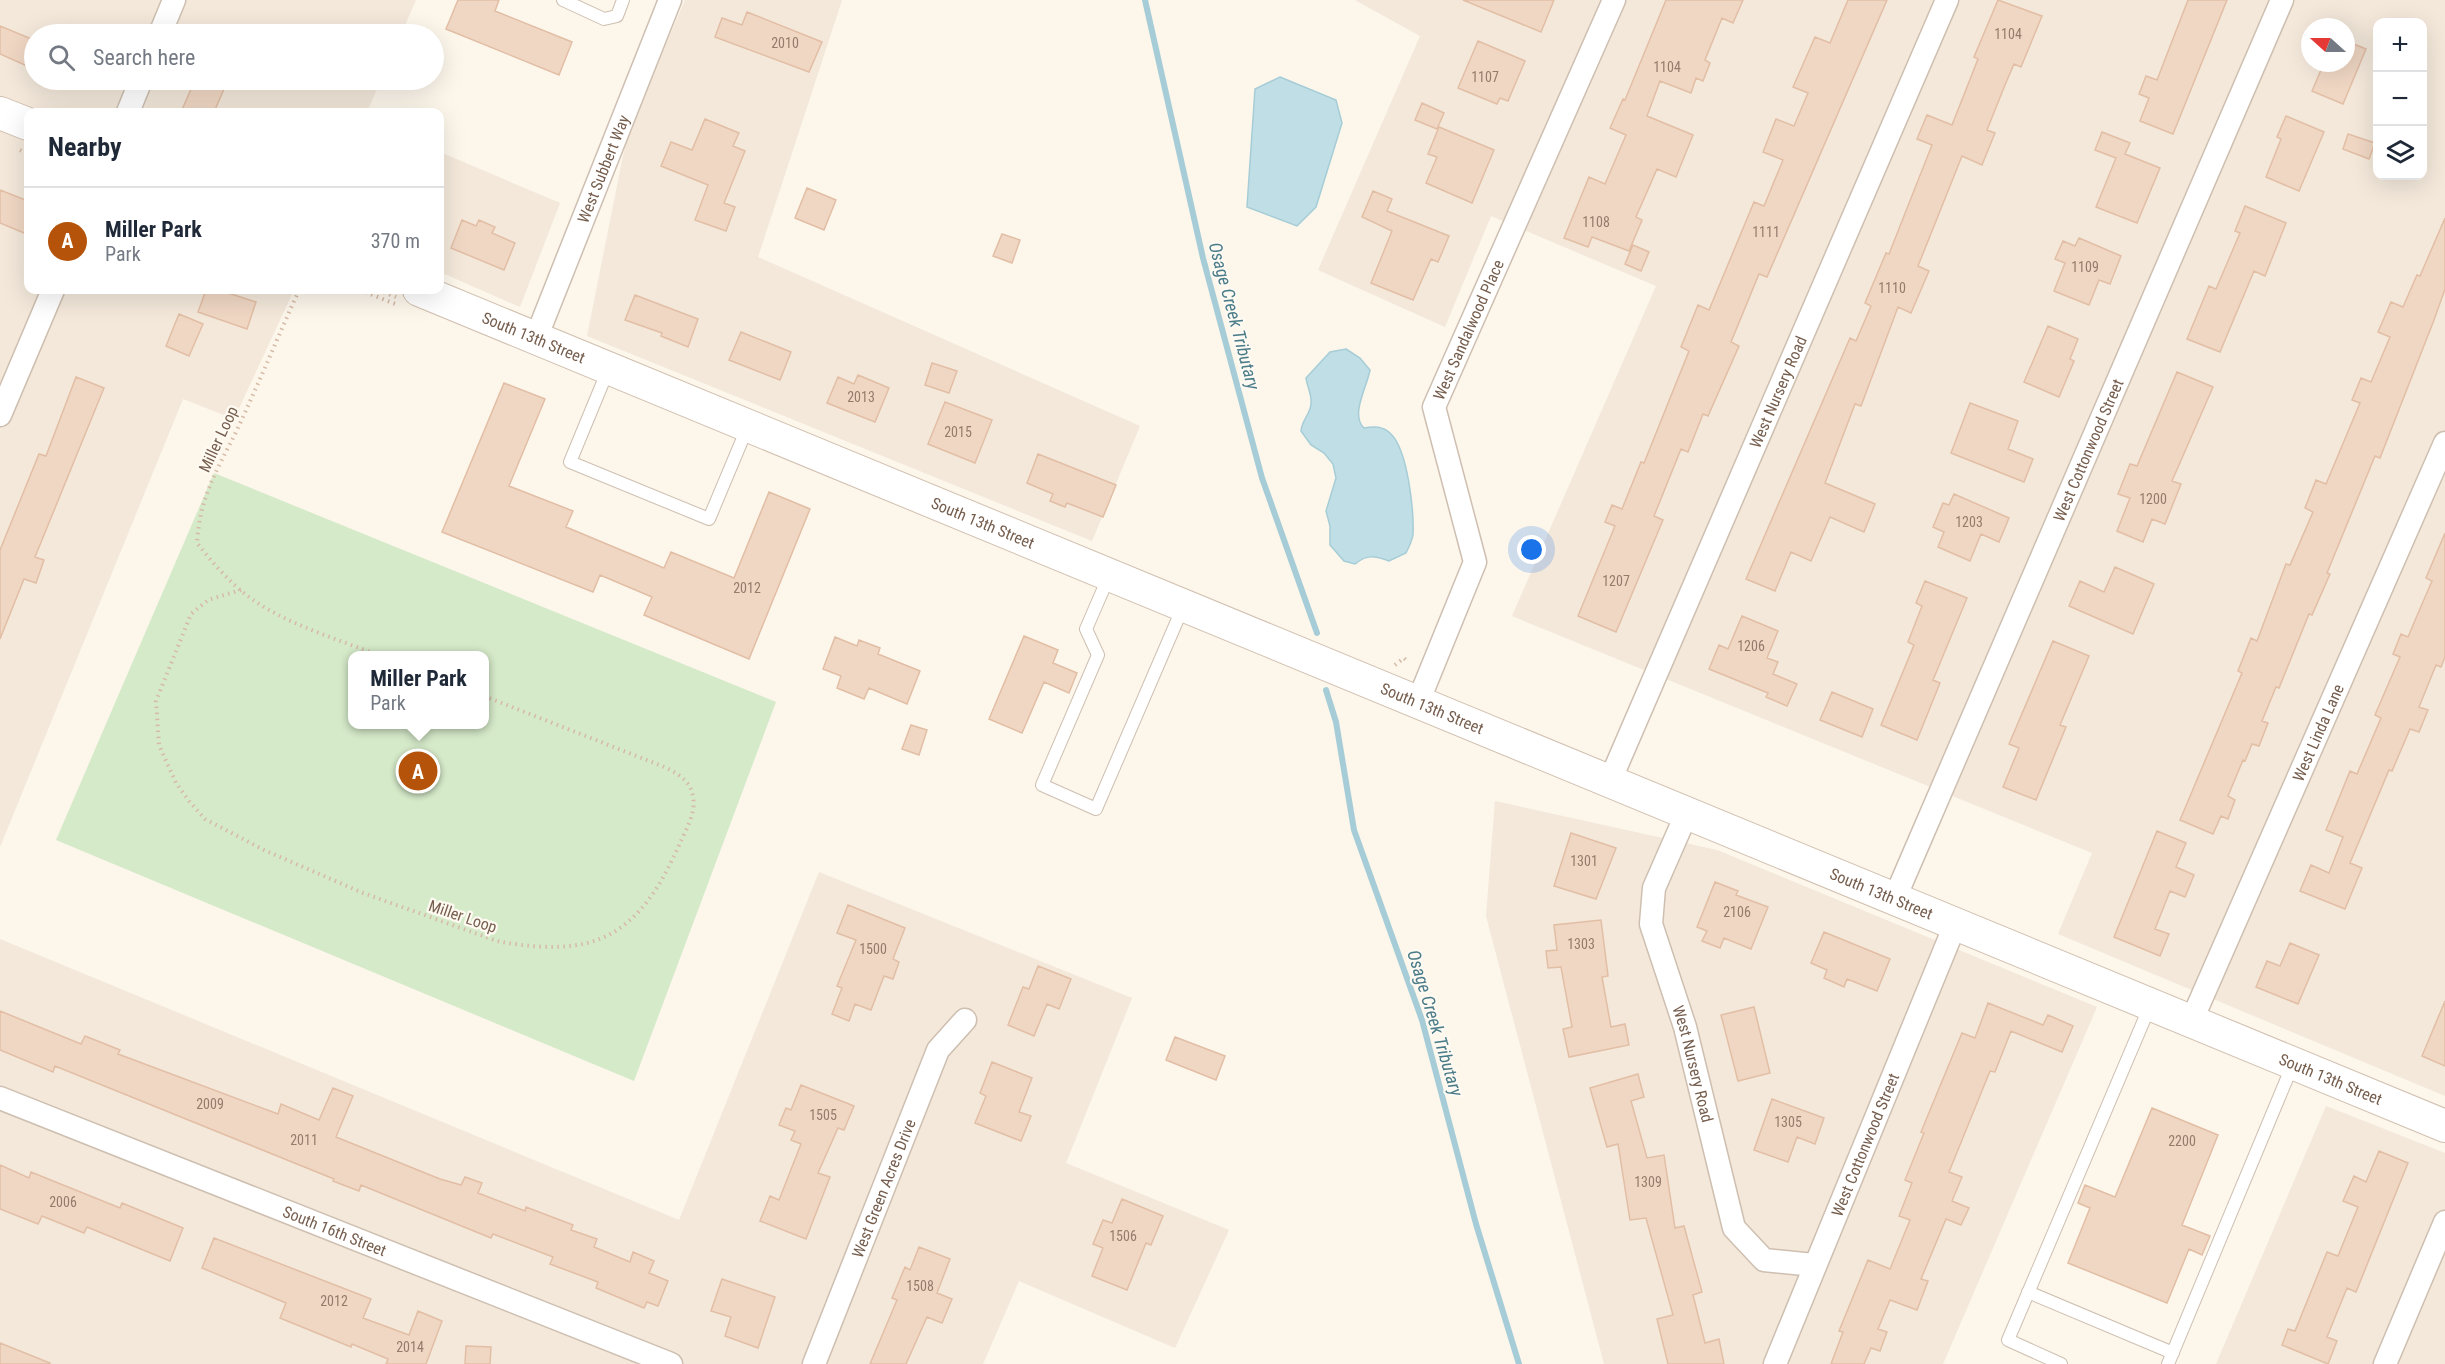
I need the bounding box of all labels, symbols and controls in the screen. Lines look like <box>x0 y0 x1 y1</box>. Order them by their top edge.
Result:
north arrow <box>2301 18 2355 72</box>
map controls <box>2373 18 2427 180</box>
button: + <box>2373 18 2427 72</box>
search box <box>24 24 444 90</box>
house number: 1104 <box>1994 26 2022 42</box>
house number: 2010 <box>771 35 799 51</box>
icon: search <box>45 41 78 74</box>
text: Search here <box>93 45 195 70</box>
house number: 1104 <box>1653 59 1681 75</box>
house number: 1107 <box>1471 69 1499 85</box>
button: − <box>2373 72 2427 126</box>
street label: West Subbert Way <box>574 112 634 226</box>
button: layers <box>2373 126 2427 180</box>
text: Nearby <box>48 132 122 162</box>
house number: 1108 <box>1582 214 1610 230</box>
text: Miller Park <box>105 217 202 242</box>
house number: 1111 <box>1752 224 1780 240</box>
text: A <box>62 229 73 253</box>
text: 370 m <box>371 229 420 253</box>
water label: Osage Creek Tributary <box>1205 240 1264 393</box>
text: Park <box>105 242 141 266</box>
street label: West Sandalwood Place <box>1429 257 1508 403</box>
house number: 1109 <box>2071 259 2099 275</box>
house number: 1110 <box>1878 280 1906 296</box>
street label: South 13th Street <box>479 308 588 368</box>
street label: West Nursery Road <box>1746 333 1811 451</box>
street label: West Cottonwood Street <box>2049 376 2128 524</box>
house number: 2013 <box>847 389 875 405</box>
street label: Miller Loop <box>195 403 242 475</box>
house number: 2015 <box>944 424 972 440</box>
house number: 1200 <box>2139 491 2167 507</box>
street label: South 13th Street <box>928 493 1037 553</box>
house number: 1203 <box>1955 514 1983 530</box>
your location <box>1517 535 1546 564</box>
house number: 1207 <box>1602 573 1630 589</box>
house number: 2012 <box>733 580 761 596</box>
house number: 1206 <box>1737 638 1765 654</box>
popup <box>348 651 489 729</box>
text: Miller Park <box>370 666 467 691</box>
street label: South 13th Street <box>1378 679 1486 738</box>
street label: West Linda Lane <box>2289 681 2348 784</box>
text: Park <box>370 691 406 715</box>
pin: A <box>398 748 438 794</box>
house number: 1301 <box>1570 853 1598 869</box>
street label: South 13th Street <box>1827 864 1936 924</box>
street label: Miller Loop <box>426 896 499 937</box>
house number: 2106 <box>1723 904 1751 920</box>
house number: 1303 <box>1567 936 1595 952</box>
house number: 1500 <box>859 941 887 957</box>
water label: Osage Creek Tributary <box>1403 947 1468 1099</box>
street label: West Nursery Road <box>1669 1003 1717 1124</box>
street label: South 13th Street <box>2276 1050 2385 1109</box>
street label: West Cottonwood Street <box>1828 1070 1903 1219</box>
house number: 2009 <box>196 1096 224 1112</box>
house number: 1505 <box>809 1107 837 1123</box>
house number: 1305 <box>1774 1114 1802 1130</box>
street label: West Green Acres Drive <box>848 1116 920 1260</box>
house number: 2011 <box>290 1132 318 1148</box>
house number: 2200 <box>2168 1133 2196 1149</box>
house number: 1309 <box>1634 1174 1662 1190</box>
house number: 2006 <box>49 1194 77 1210</box>
street label: South 16th Street <box>280 1202 389 1260</box>
house number: 1506 <box>1109 1228 1137 1244</box>
house number: 1508 <box>906 1278 934 1294</box>
house number: 2012 <box>320 1293 348 1309</box>
house number: 2014 <box>396 1339 424 1355</box>

